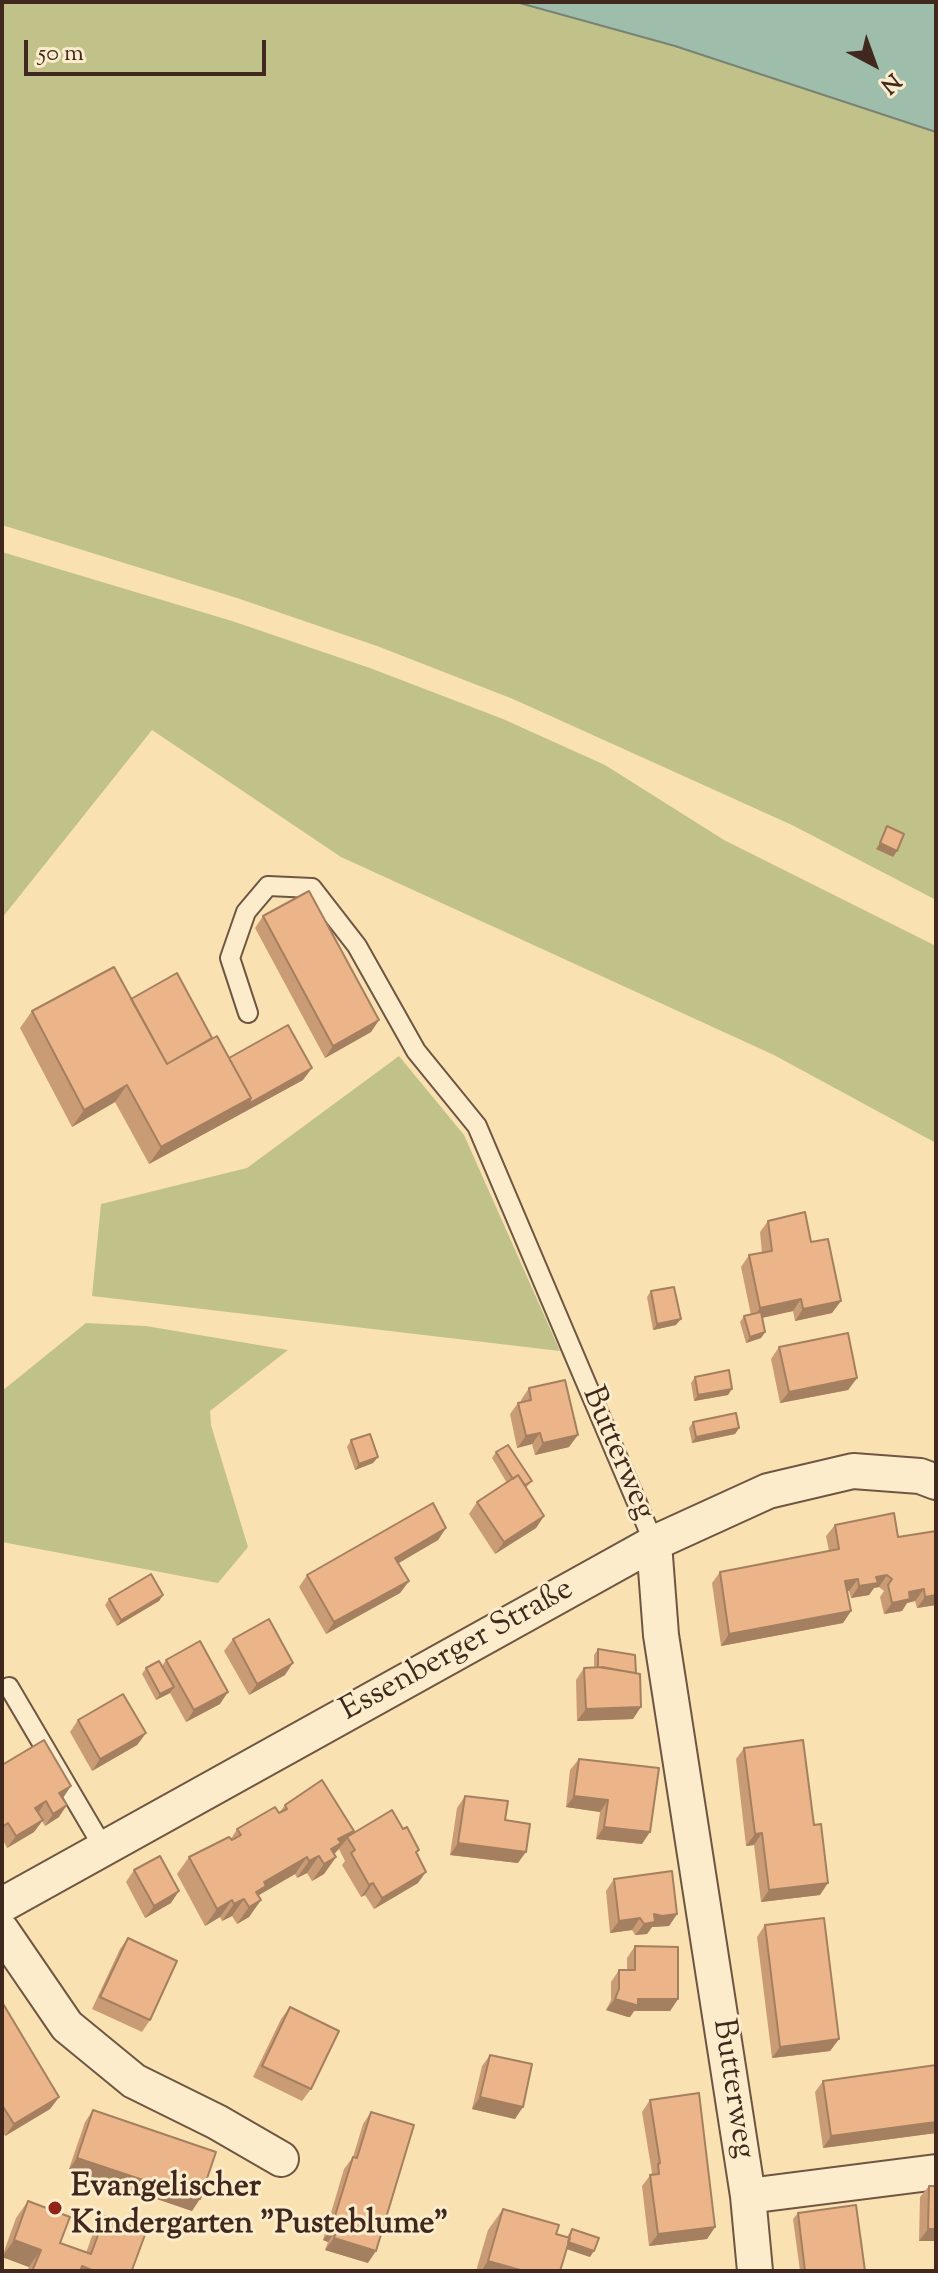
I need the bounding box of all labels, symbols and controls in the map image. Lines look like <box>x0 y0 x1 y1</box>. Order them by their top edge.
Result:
scale bar <box>28 24 270 74</box>
north arrow <box>834 24 914 104</box>
text: 50 m <box>38 37 84 71</box>
text: N <box>873 64 907 100</box>
street label: Butterweg <box>571 1382 661 1526</box>
street label: Essenberger Straße <box>335 1572 581 1732</box>
street label: Butterweg <box>701 2016 761 2162</box>
place label: Evangelischer Kindergarten "Pusteblume" <box>71 2171 449 2246</box>
marker: Evangelischer Kindergarten "Pusteblume" <box>46 2199 64 2217</box>

